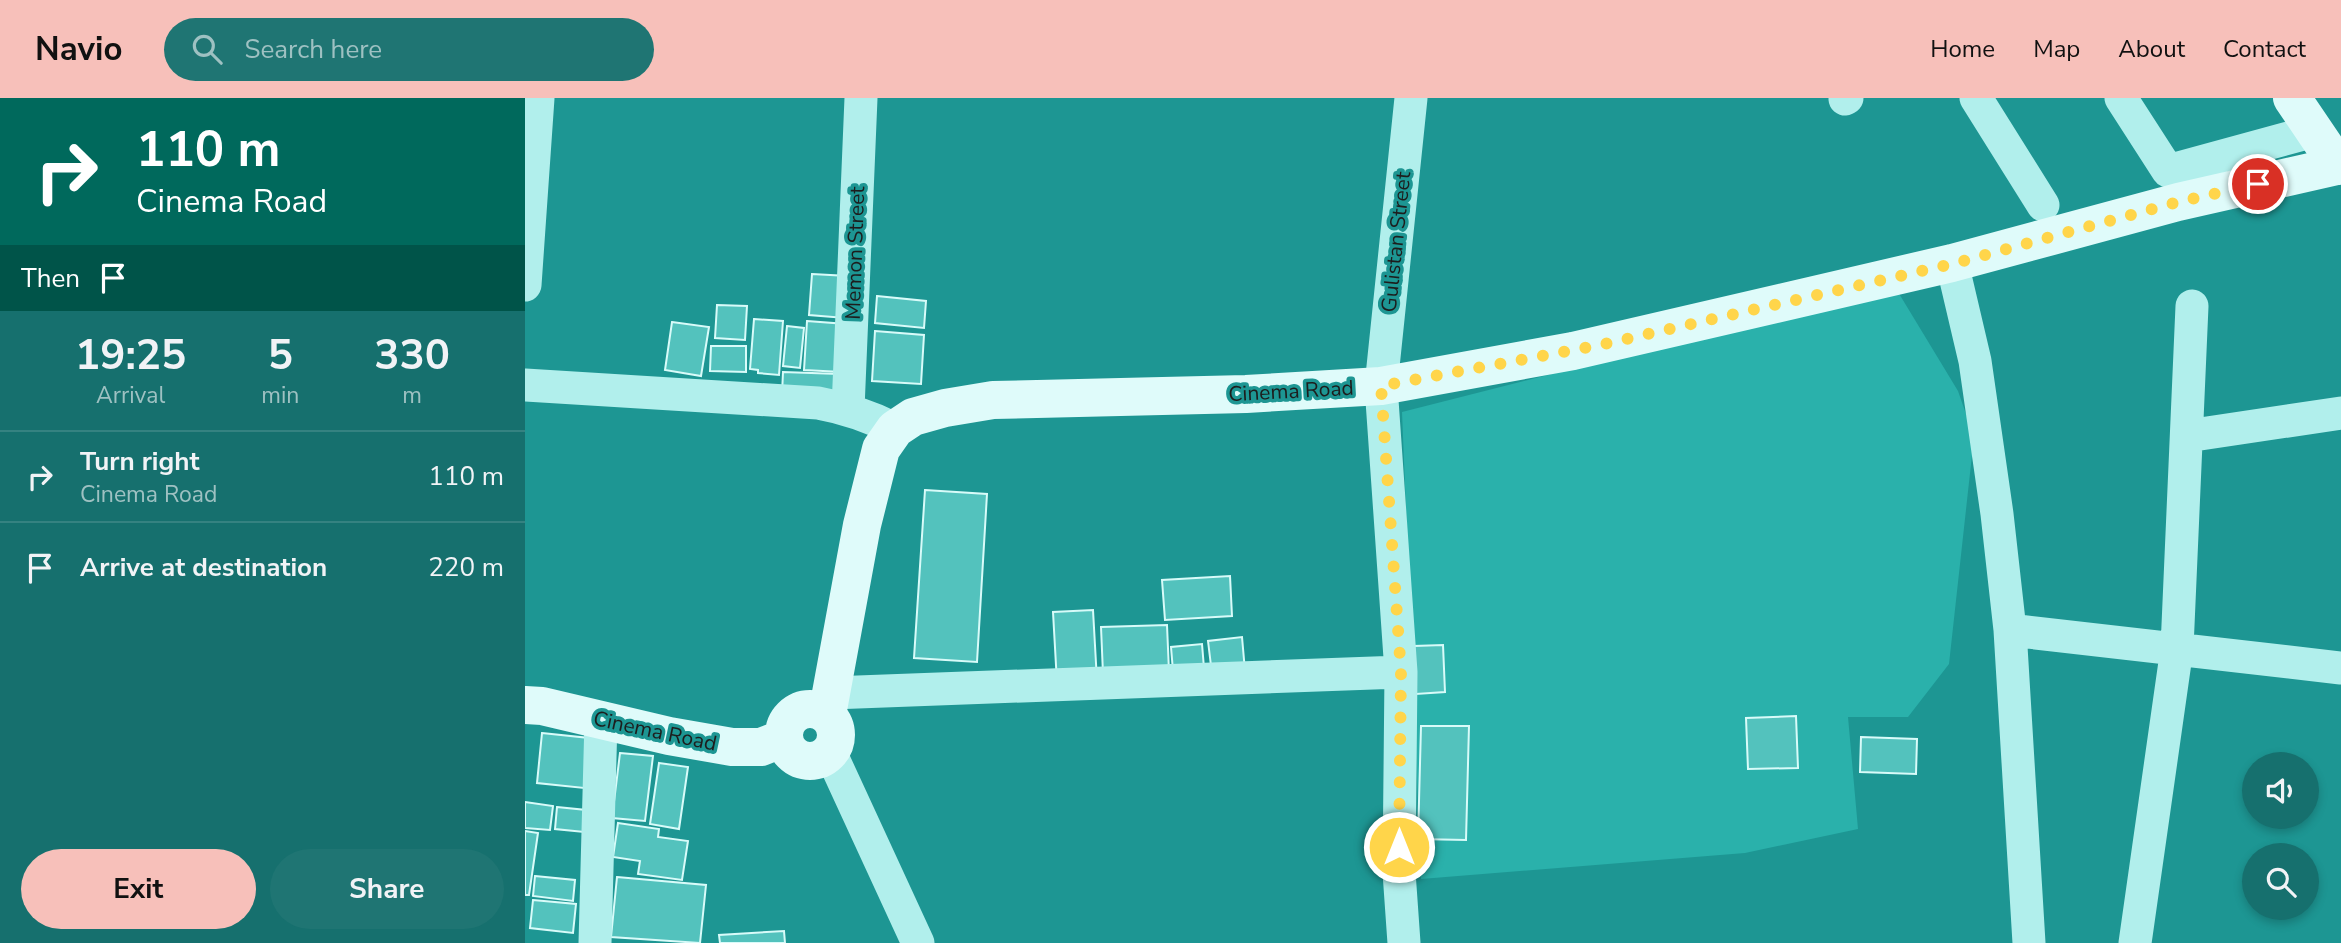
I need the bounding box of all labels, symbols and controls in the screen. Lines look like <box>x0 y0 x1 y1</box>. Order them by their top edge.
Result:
search box <box>164 18 654 81</box>
text: Navio <box>35 27 122 72</box>
icon: search <box>188 30 226 68</box>
text: Search here <box>244 32 382 67</box>
text: Home <box>1930 33 1995 65</box>
text: Map <box>2033 33 2080 65</box>
text: About <box>2118 33 2185 65</box>
text: Contact <box>2223 33 2306 65</box>
text: 110 m <box>136 116 280 183</box>
icon: right <box>21 126 112 217</box>
pin <box>2228 154 2288 214</box>
icon: arrive <box>2239 165 2277 203</box>
street label: Gulistan Street <box>1375 170 1417 314</box>
text: Cinema Road <box>136 180 327 223</box>
street label: Memon Street <box>839 185 871 320</box>
icon: arrive <box>94 259 132 297</box>
text: Then <box>21 261 80 296</box>
text: 19:25 <box>75 327 186 384</box>
text: 5 <box>268 327 293 384</box>
text: 330 <box>374 327 450 384</box>
street label: Cinema Road <box>1228 374 1354 408</box>
text: Arrival <box>96 380 165 411</box>
text: min <box>261 380 299 411</box>
text: m <box>402 380 422 411</box>
text: Turn right <box>80 444 199 479</box>
icon: right <box>21 458 59 496</box>
text: 110 m <box>428 459 504 494</box>
text: Cinema Road <box>80 479 217 510</box>
icon: arrive <box>21 549 59 587</box>
text: Arrive at destination <box>80 550 327 585</box>
text: 220 m <box>428 550 504 585</box>
street label: Cinema Road <box>591 704 719 758</box>
map controls <box>2242 752 2319 920</box>
button: sound <box>2242 752 2319 829</box>
position arrow <box>1362 810 1436 884</box>
button: search <box>2242 843 2319 920</box>
button: Exit <box>21 849 256 929</box>
button: Share <box>270 849 504 929</box>

